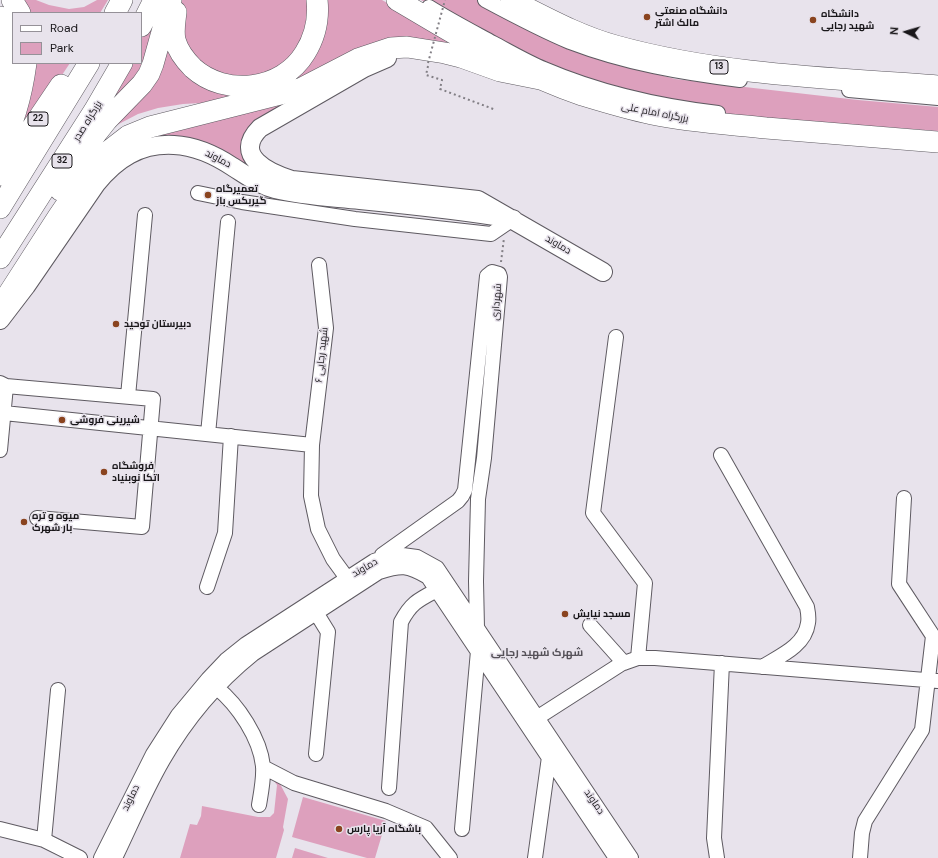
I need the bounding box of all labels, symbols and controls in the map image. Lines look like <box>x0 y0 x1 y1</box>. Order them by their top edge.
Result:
place label: دانشگاه صنعتی مالک اشتر <box>655 5 727 28</box>
place label: دانشگاه شهید رجایی <box>821 8 874 32</box>
legend <box>12 12 142 64</box>
marker: دانشگاه صنعتی مالک اشتر <box>642 12 652 22</box>
north arrow <box>886 12 926 52</box>
marker: دانشگاه شهید رجایی <box>808 15 818 25</box>
text: Road <box>50 20 78 36</box>
text: N <box>887 26 901 36</box>
text: Park <box>50 40 74 56</box>
road number: 13 <box>710 60 728 74</box>
street label: بزرگراه صدر <box>71 99 105 143</box>
street label: بزرگراه امام علی <box>620 101 690 125</box>
road number: 22 <box>28 112 48 126</box>
street label: دماوند <box>203 147 233 171</box>
road number: 32 <box>52 154 72 168</box>
place label: تعمیرگاه گیربکس باز <box>216 183 266 206</box>
marker: تعمیرگاه گیربکس باز <box>203 190 213 200</box>
street label: دماوند <box>543 233 573 257</box>
street label: شهرداری <box>489 283 505 321</box>
place label: دبیرستان توحید <box>124 318 191 330</box>
marker: دبیرستان توحید <box>111 319 121 329</box>
street label: شهید رجایی ۶ <box>313 327 331 383</box>
place label: شیرینی فروشی <box>70 414 140 426</box>
marker: شیرینی فروشی <box>57 415 67 425</box>
place label: فروشگاه اتکا نوبنیاد <box>112 460 160 484</box>
marker: فروشگاه اتکا نوبنیاد <box>99 467 109 477</box>
place label: میوه و تره بار شهرک <box>32 510 79 534</box>
marker: میوه و تره بار شهرک <box>19 517 29 527</box>
street label: دماوند <box>350 556 380 580</box>
place label: مسجد نیایش <box>573 608 631 620</box>
marker: مسجد نیایش <box>560 609 570 619</box>
district label: شهرک شهید رجایی <box>491 646 583 660</box>
street label: دماوند <box>120 783 142 813</box>
street label: دماوند <box>581 787 607 817</box>
place label: باشگاه آریا پارس <box>347 823 421 835</box>
marker: باشگاه آریا پارس <box>334 824 344 834</box>

